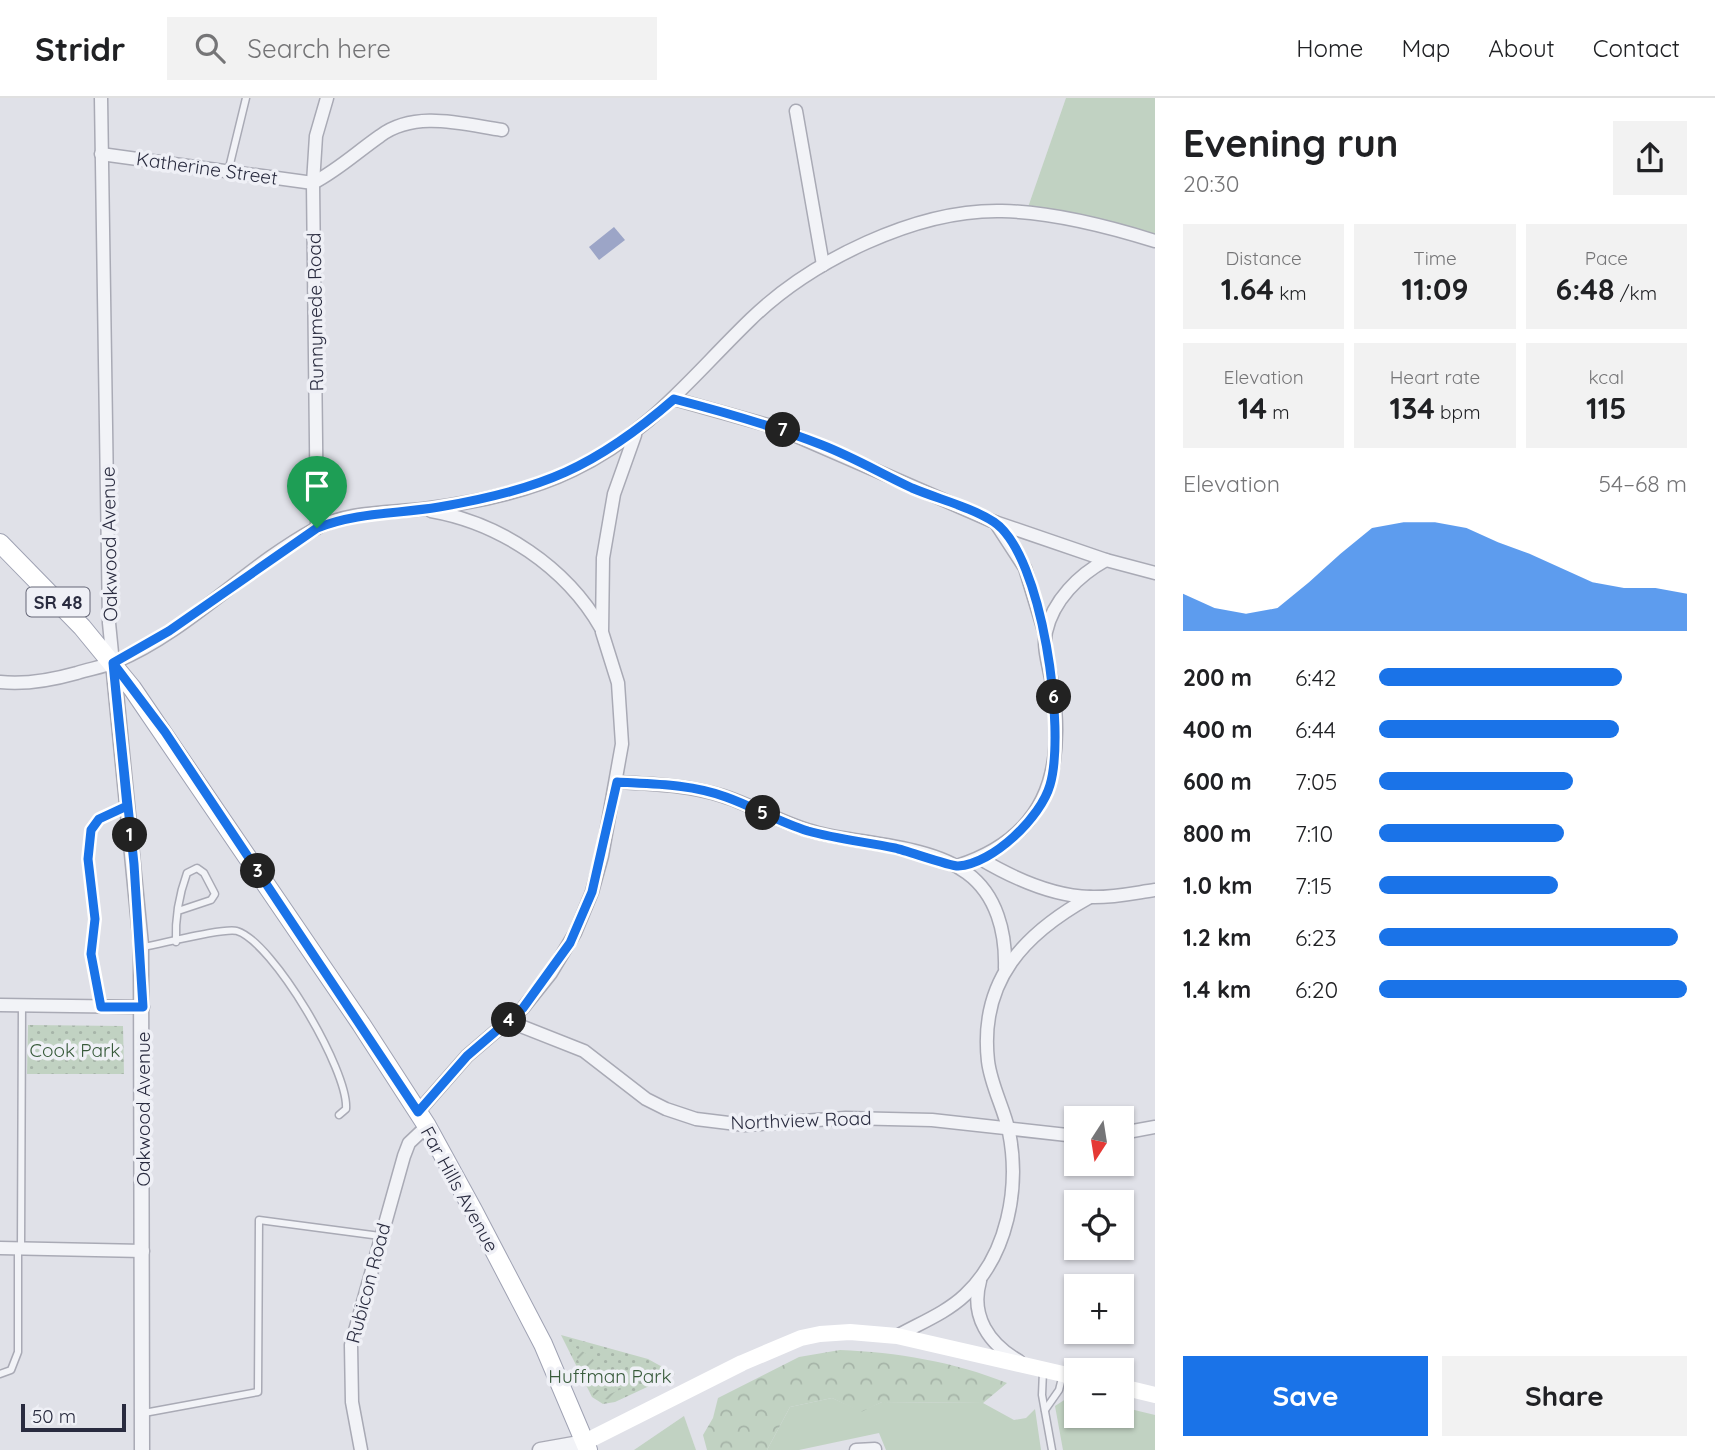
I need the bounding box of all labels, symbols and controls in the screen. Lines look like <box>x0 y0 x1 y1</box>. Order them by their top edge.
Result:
search box <box>167 17 657 80</box>
text: Stridr <box>35 28 125 69</box>
icon: search <box>191 29 229 67</box>
text: Search here <box>247 32 391 65</box>
text: Home <box>1296 33 1363 63</box>
text: Map <box>1401 33 1450 63</box>
text: About <box>1488 33 1555 63</box>
text: Contact <box>1593 33 1680 63</box>
text: Evening run <box>1183 119 1398 167</box>
button: share <box>1613 121 1687 195</box>
street label: Katherine Street <box>135 146 279 190</box>
text: 20:30 <box>1183 169 1239 198</box>
street label: Runnymede Road <box>302 232 328 392</box>
text: Distance <box>1226 246 1302 270</box>
text: Time <box>1413 246 1457 270</box>
text: Pace <box>1585 246 1628 270</box>
text: 1.64 <box>1221 270 1274 308</box>
text: 11:09 <box>1401 270 1468 308</box>
text: 6:48 <box>1556 270 1614 308</box>
text: km <box>1274 281 1307 305</box>
text: /km <box>1614 281 1657 305</box>
text: Elevation <box>1224 365 1304 389</box>
text: Heart rate <box>1390 365 1480 389</box>
text: kcal <box>1589 365 1624 389</box>
text: 14 <box>1238 389 1267 427</box>
text: 134 <box>1390 389 1435 427</box>
text: 115 <box>1586 389 1627 427</box>
text: m <box>1267 400 1290 424</box>
text: bpm <box>1435 400 1480 424</box>
pin: 7 <box>766 412 800 448</box>
text: 7 <box>777 417 788 441</box>
pin <box>287 456 347 528</box>
street label: Oakwood Avenue <box>96 466 122 622</box>
icon: arrive <box>298 467 336 505</box>
text: Elevation <box>1183 469 1280 498</box>
text: 54–68 m <box>1599 469 1687 498</box>
road number: SR 48 <box>27 588 90 616</box>
text: 200 m <box>1183 663 1252 692</box>
text: 6:42 <box>1295 663 1337 692</box>
pin: 6 <box>1036 680 1072 714</box>
text: 6 <box>1048 684 1059 708</box>
text: 400 m <box>1183 715 1252 744</box>
text: 6:44 <box>1295 715 1336 744</box>
text: 600 m <box>1183 767 1252 796</box>
text: 7:05 <box>1295 767 1337 796</box>
pin: 5 <box>746 796 780 830</box>
text: 5 <box>757 800 768 824</box>
pin: 1 <box>113 818 148 852</box>
text: 800 m <box>1183 819 1252 848</box>
text: 7:10 <box>1295 819 1333 848</box>
text: 1 <box>126 822 133 846</box>
pin: 3 <box>240 854 276 888</box>
text: 3 <box>252 858 263 882</box>
text: 1.0 km <box>1183 871 1253 900</box>
text: 7:15 <box>1295 871 1332 900</box>
text: 1.2 km <box>1183 923 1252 952</box>
text: 6:23 <box>1295 923 1336 952</box>
text: 1.4 km <box>1183 975 1251 1004</box>
text: 6:20 <box>1295 975 1338 1004</box>
pin: 4 <box>491 1002 526 1038</box>
text: 4 <box>503 1007 514 1031</box>
street label: Oakwood Avenue <box>131 1031 155 1187</box>
park label: Cook Park <box>30 1038 120 1062</box>
street label: Northview Road <box>730 1106 872 1134</box>
north arrow <box>1064 1106 1134 1176</box>
map controls <box>1064 1106 1134 1428</box>
street label: Far Hills Avenue <box>416 1122 504 1256</box>
button: locate <box>1064 1190 1134 1260</box>
street label: Rubicon Road <box>340 1220 396 1346</box>
button: + <box>1064 1274 1134 1344</box>
button: Save <box>1183 1356 1428 1436</box>
button: Share <box>1442 1356 1687 1436</box>
button: − <box>1064 1358 1134 1428</box>
park label: Huffman Park <box>548 1364 672 1388</box>
scale bar <box>21 1401 126 1433</box>
text: 50 m <box>32 1404 76 1428</box>

